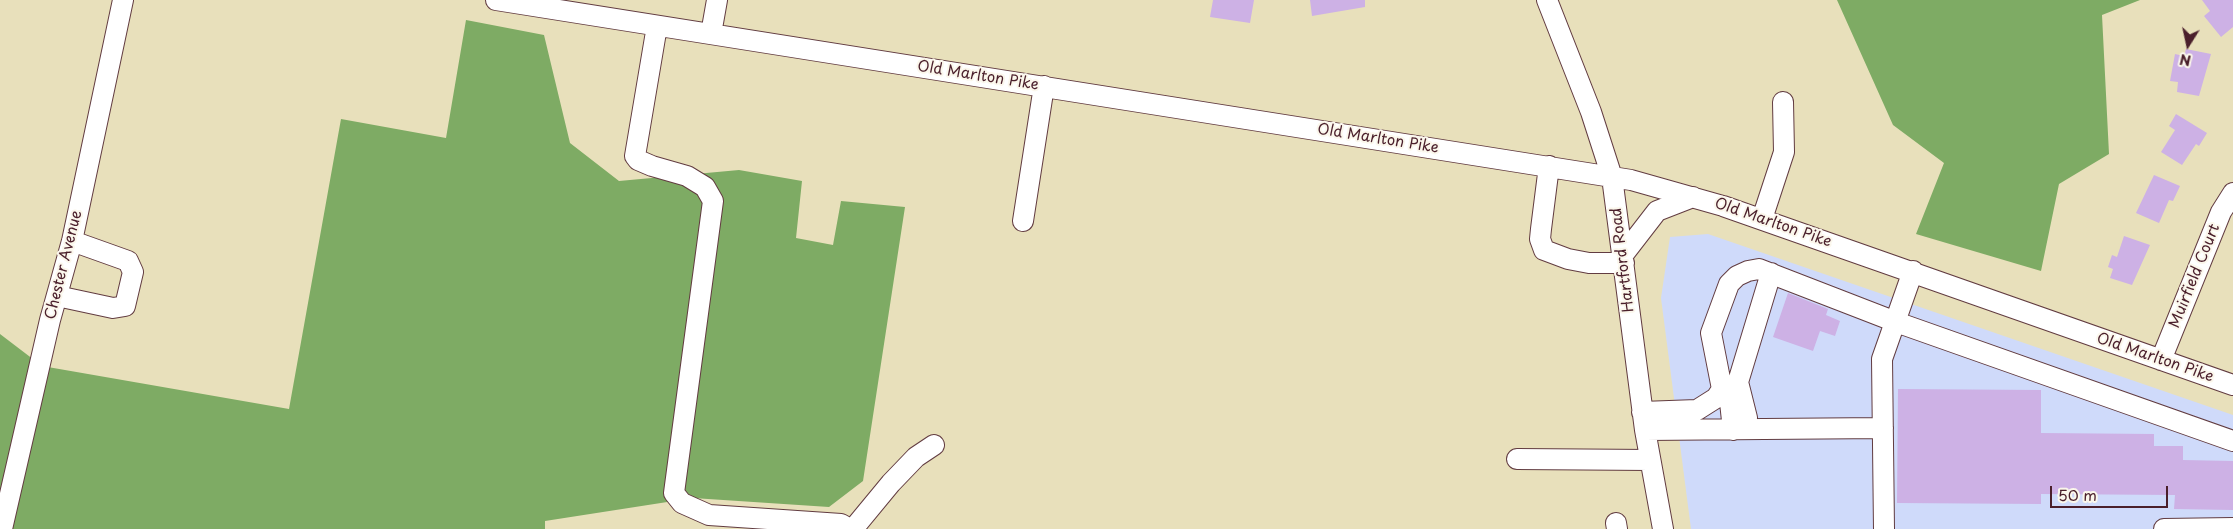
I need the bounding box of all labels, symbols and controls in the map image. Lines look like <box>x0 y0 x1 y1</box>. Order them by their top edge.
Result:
north arrow <box>2163 20 2213 70</box>
text: N <box>2178 49 2193 72</box>
street label: Old Marlton Pike <box>916 58 1040 94</box>
street label: Old Marlton Pike <box>1316 121 1440 157</box>
street label: Old Marlton Pike <box>1712 195 1834 251</box>
street label: Hartford Road <box>1608 207 1638 313</box>
street label: Chester Avenue <box>42 209 86 321</box>
street label: Muirfield Court <box>2166 221 2224 331</box>
street label: Old Marlton Pike <box>2094 330 2216 386</box>
scale bar <box>2053 476 2170 508</box>
text: 50 m <box>2058 483 2097 506</box>

